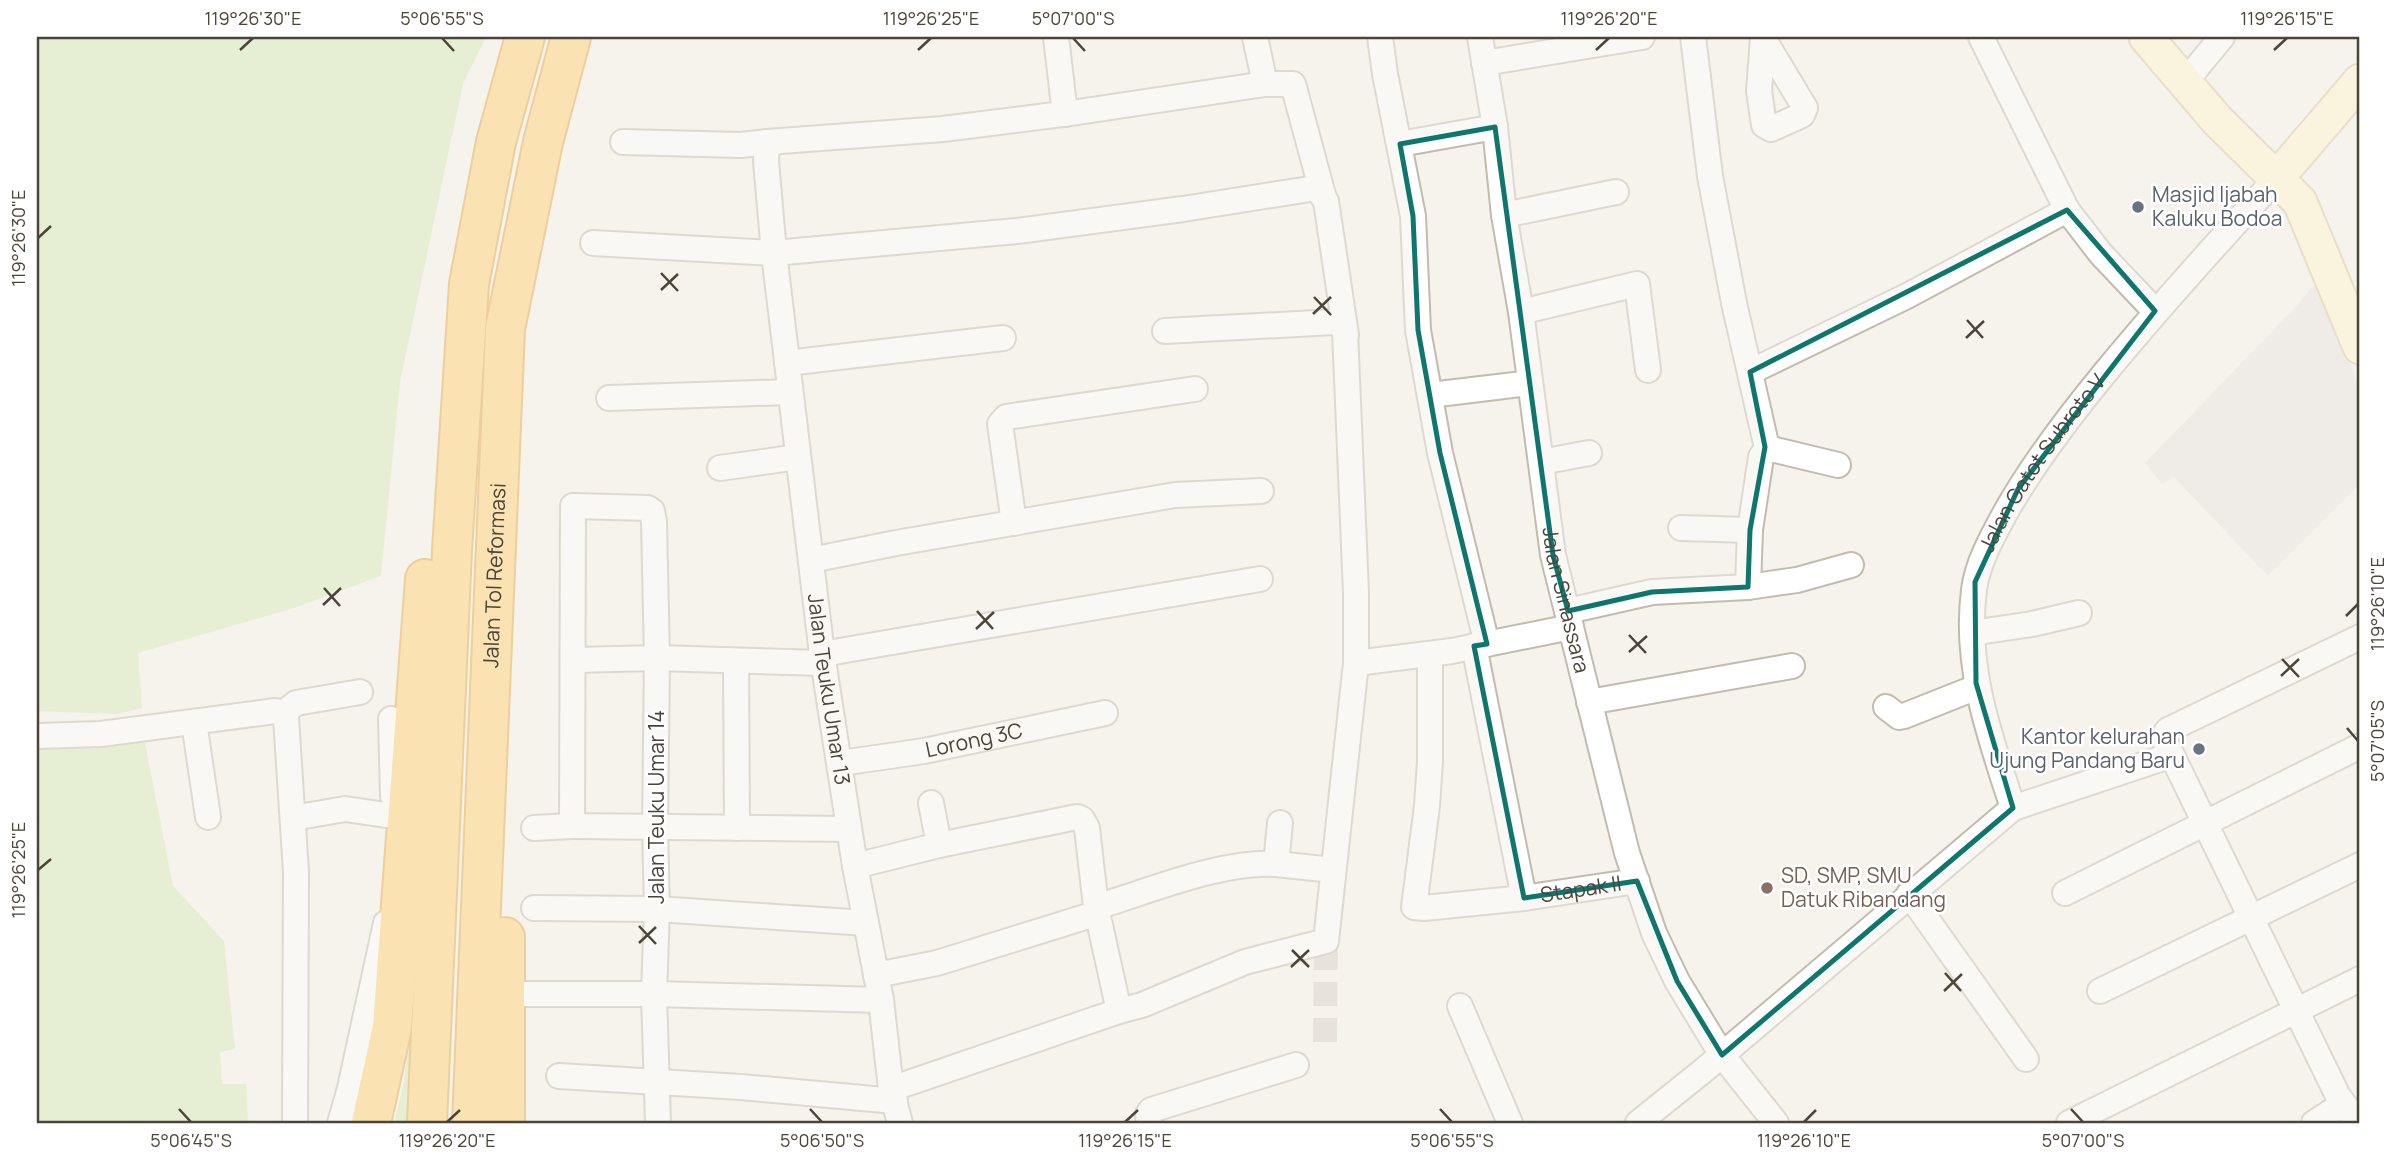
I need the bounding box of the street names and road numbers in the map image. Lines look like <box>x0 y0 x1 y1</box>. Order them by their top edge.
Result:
street label: Jalan Gatot Subroto V <box>1972 368 2112 556</box>
street label: Jalan Tol Reformasi <box>476 482 512 668</box>
street label: Jalan Sinassara <box>1536 525 1597 676</box>
street label: Jalan Teuku Umar 13 <box>802 592 857 787</box>
street label: Jalan Teuku Umar 14 <box>642 710 670 904</box>
street label: Lorong 3C <box>923 716 1025 763</box>
street label: Stapak II <box>1538 869 1623 908</box>

